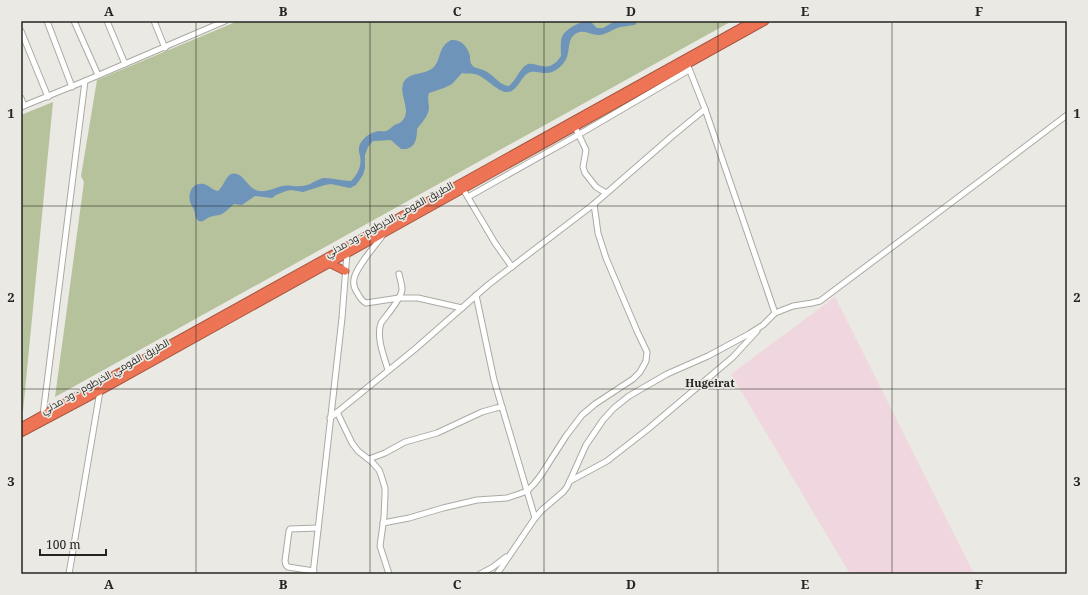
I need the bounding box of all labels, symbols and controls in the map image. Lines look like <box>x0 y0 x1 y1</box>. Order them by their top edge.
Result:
text: A <box>104 2 114 20</box>
text: B <box>279 2 288 20</box>
text: C <box>453 2 462 20</box>
text: D <box>626 2 636 20</box>
text: E <box>801 2 810 20</box>
text: F <box>975 2 983 20</box>
text: 1 <box>7 104 15 122</box>
text: 1 <box>1073 104 1081 122</box>
street label: الطريق القومي الخرطوم - ود مدني <box>322 178 456 261</box>
text: 2 <box>7 288 15 306</box>
text: 2 <box>1073 288 1081 306</box>
street label: الطريق القومي الخرطوم - ود مدني <box>38 335 172 418</box>
district label: Hugeirat <box>685 375 735 390</box>
text: 3 <box>7 472 15 490</box>
text: 3 <box>1073 472 1081 490</box>
scale bar <box>40 531 106 557</box>
text: 100 m <box>46 536 81 553</box>
text: A <box>104 575 114 593</box>
text: B <box>279 575 288 593</box>
text: C <box>453 575 462 593</box>
text: D <box>626 575 636 593</box>
text: E <box>801 575 810 593</box>
text: F <box>975 575 983 593</box>

